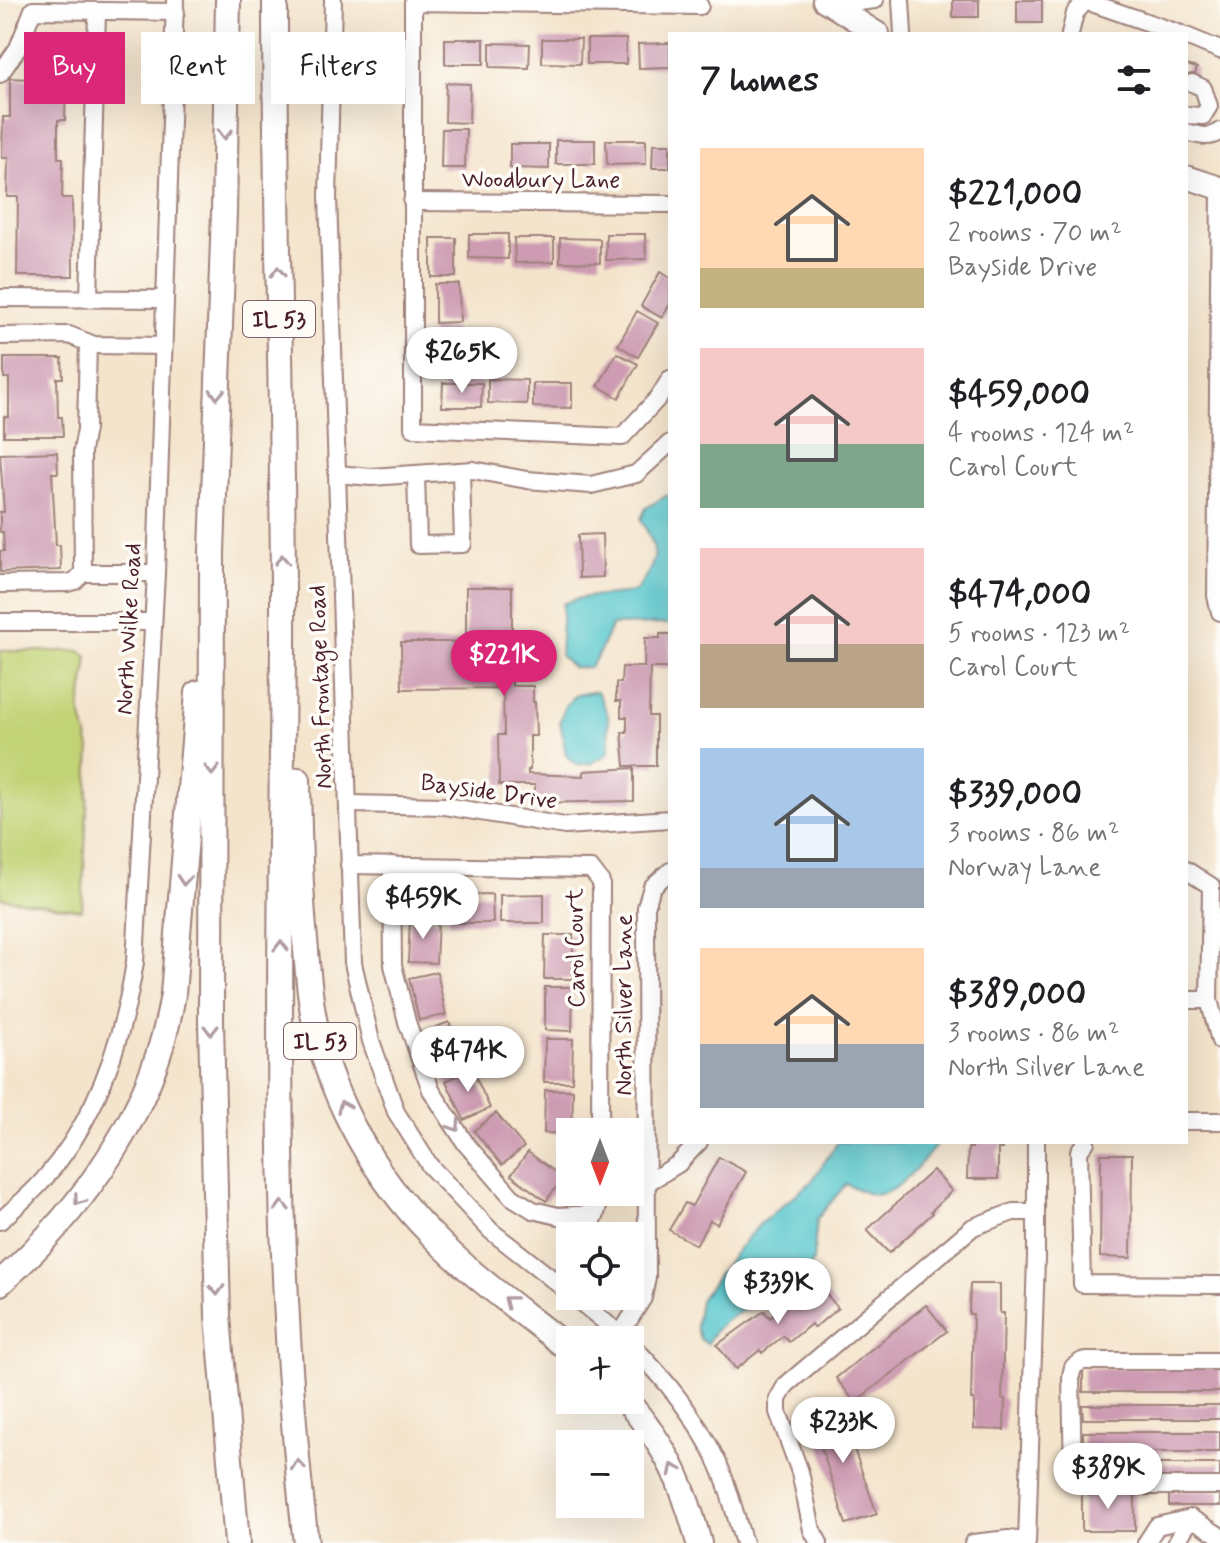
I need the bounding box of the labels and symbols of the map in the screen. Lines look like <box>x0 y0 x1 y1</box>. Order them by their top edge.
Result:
one-way arrow <box>216 128 234 141</box>
street label: Woodbury Lane <box>462 165 620 196</box>
one-way arrow <box>270 265 287 278</box>
road number: IL 53 <box>243 301 315 337</box>
pin: $265K <box>406 327 518 395</box>
one-way arrow <box>209 388 226 401</box>
street label: North Wilke Road <box>110 542 149 716</box>
one-way arrow <box>273 553 291 566</box>
street label: North Frontage Road <box>302 584 343 790</box>
pin: $221K <box>448 630 560 698</box>
one-way arrow <box>203 764 221 777</box>
street label: Bayside Drive <box>418 768 559 817</box>
pin: $459K <box>367 873 479 941</box>
one-way arrow <box>176 874 193 887</box>
street label: Carol Court <box>560 888 593 1008</box>
street label: North Silver Lane <box>609 914 640 1096</box>
one-way arrow <box>272 939 289 952</box>
road number: IL 53 <box>284 1023 356 1059</box>
one-way arrow <box>202 1024 220 1037</box>
pin: $474K <box>412 1026 524 1094</box>
one-way arrow <box>336 1099 352 1114</box>
one-way arrow <box>445 1117 460 1132</box>
north arrow <box>556 1118 644 1206</box>
one-way arrow <box>74 1191 88 1206</box>
one-way arrow <box>273 1199 291 1212</box>
pin: $339K <box>722 1258 834 1326</box>
one-way arrow <box>208 1284 226 1296</box>
one-way arrow <box>503 1297 518 1311</box>
pin: $233K <box>787 1397 899 1465</box>
pin: $389K <box>1052 1443 1164 1511</box>
one-way arrow <box>290 1458 307 1471</box>
one-way arrow <box>668 1463 684 1478</box>

